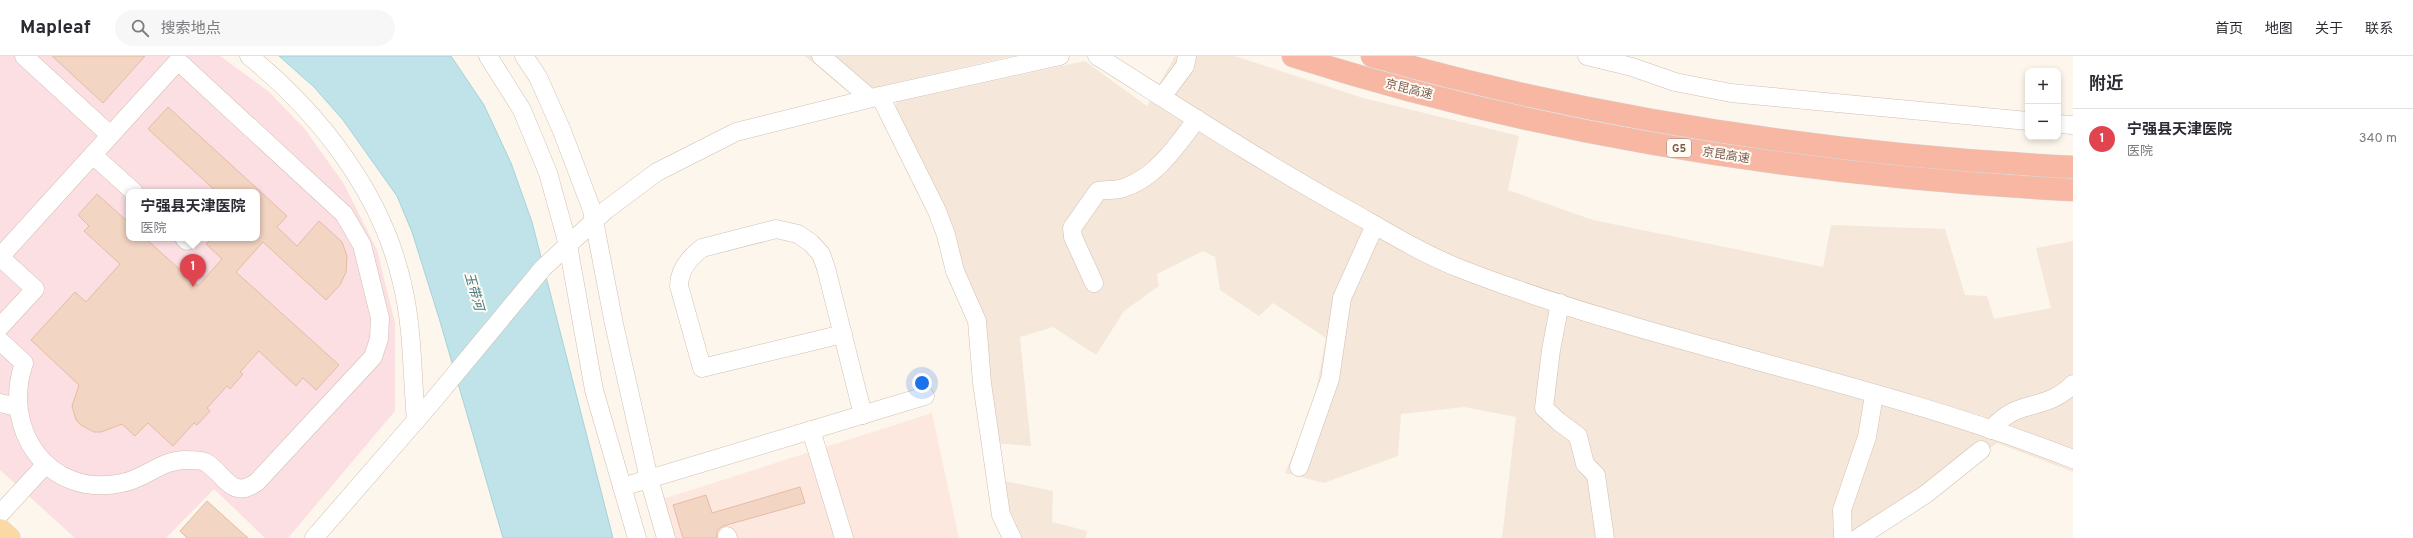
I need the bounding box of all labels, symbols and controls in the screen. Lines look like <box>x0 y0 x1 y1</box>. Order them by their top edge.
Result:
search box <box>115 10 395 46</box>
text: Mapleaf <box>20 16 91 40</box>
icon: search <box>129 17 151 39</box>
text: 搜索地点 <box>161 20 221 39</box>
text: 首页 <box>2215 21 2243 38</box>
text: 地图 <box>2265 21 2293 38</box>
text: 关于 <box>2315 21 2343 38</box>
text: 联系 <box>2365 21 2393 38</box>
map controls <box>2025 68 2061 140</box>
button: + <box>2025 68 2061 104</box>
text: 附近 <box>2089 74 2123 96</box>
street label: 京昆高速 <box>1384 76 1434 104</box>
button: − <box>2025 104 2061 140</box>
text: 宁强县天津医院 <box>2127 121 2232 140</box>
text: 1 <box>2099 131 2105 147</box>
text: 340 m <box>2359 131 2397 147</box>
road number: G5 <box>1667 139 1691 157</box>
street label: 京昆高速 <box>1701 144 1751 168</box>
text: 医院 <box>2127 144 2153 160</box>
popup <box>126 189 260 241</box>
text: 宁强县天津医院 <box>140 198 246 217</box>
text: 医院 <box>140 221 167 237</box>
pin: 1 <box>180 254 206 287</box>
water label: 玉带河 <box>460 271 487 315</box>
your location <box>912 373 932 393</box>

